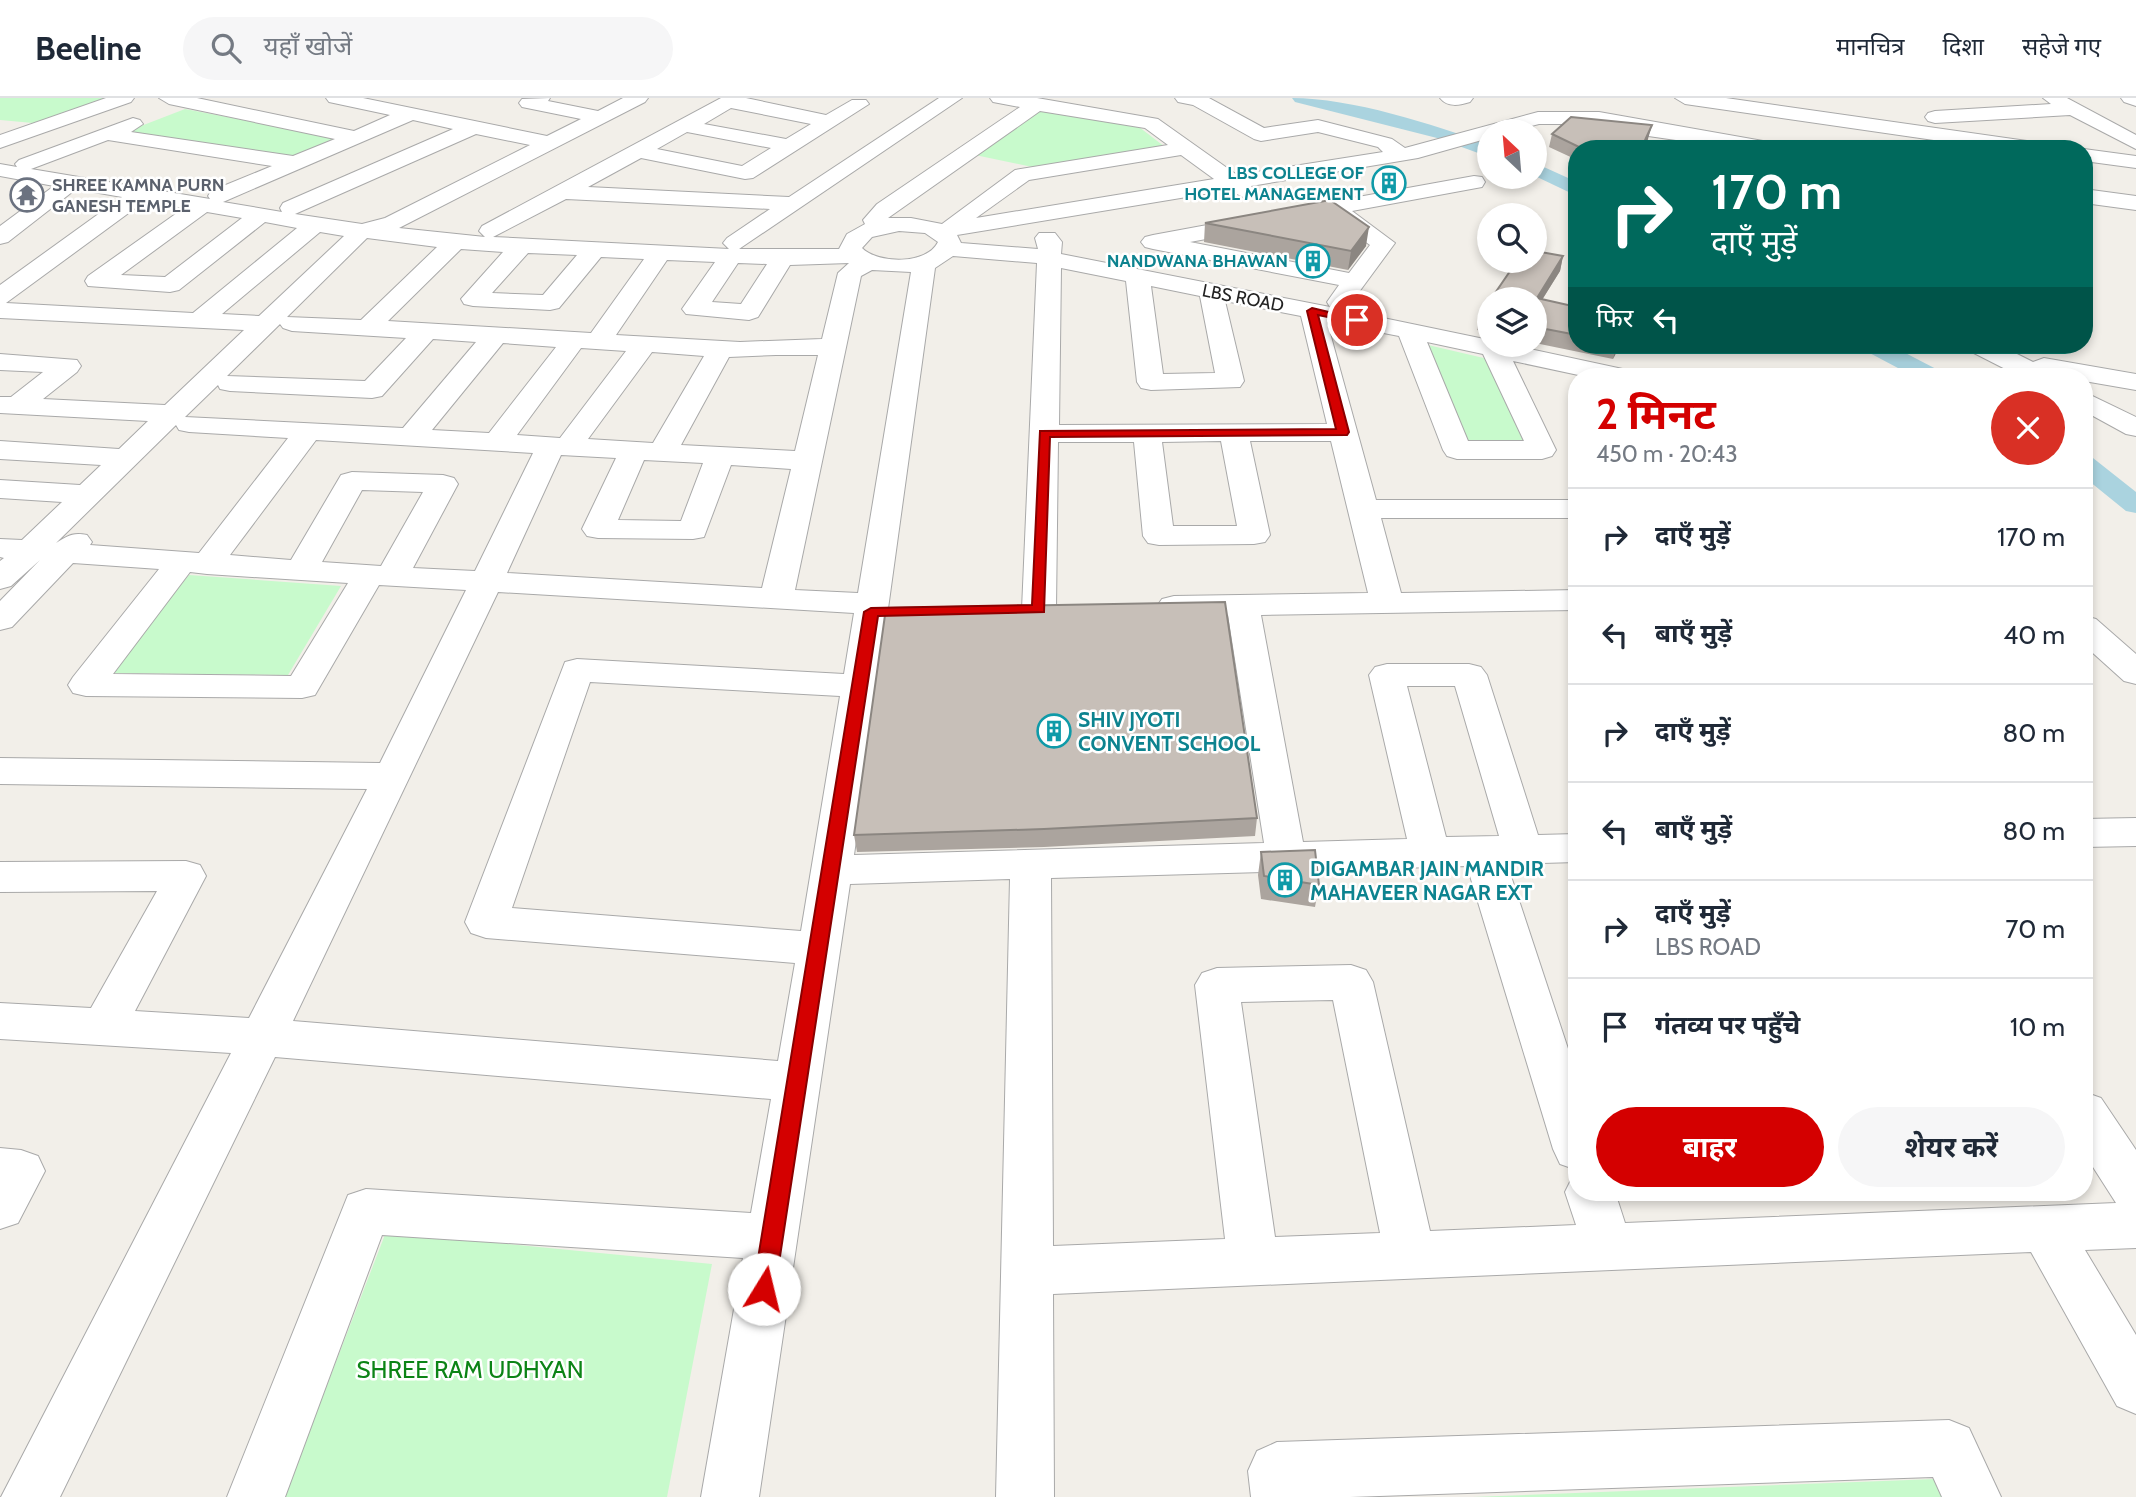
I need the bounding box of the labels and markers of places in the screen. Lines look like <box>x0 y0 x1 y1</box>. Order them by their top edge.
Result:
place label: LBS COLLEGE OF HOTEL MANAGEMENT <box>1184 162 1365 205</box>
building icon: LBS COLLEGE OF HOTEL MANAGEMENT <box>1370 164 1408 202</box>
place label: SHREE KAMNA PURN GANESH TEMPLE <box>52 174 224 217</box>
temple icon: SHREE KAMNA PURN GANESH TEMPLE <box>8 176 46 214</box>
building icon: NANDWANA BHAWAN <box>1294 242 1332 280</box>
place label: NANDWANA BHAWAN <box>1107 250 1288 272</box>
pin <box>1327 290 1387 350</box>
place label: SHIV JYOTI CONVENT SCHOOL <box>1078 707 1261 756</box>
building icon: SHIV JYOTI CONVENT SCHOOL <box>1035 712 1073 750</box>
place label: DIGAMBAR JAIN MANDIR MAHAVEER NAGAR EXT <box>1310 856 1544 905</box>
building icon: DIGAMBAR JAIN MANDIR MAHAVEER NAGAR EXT <box>1266 861 1304 899</box>

